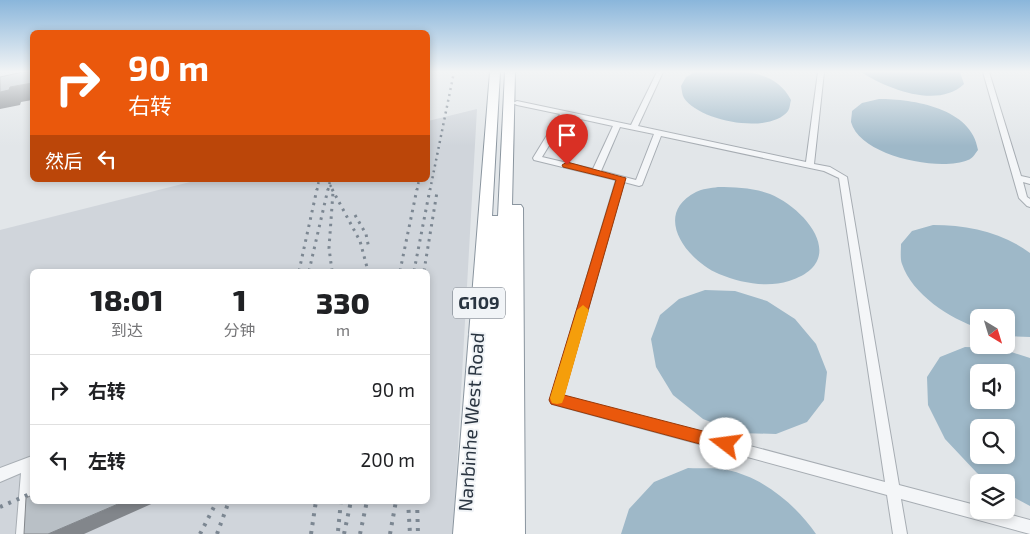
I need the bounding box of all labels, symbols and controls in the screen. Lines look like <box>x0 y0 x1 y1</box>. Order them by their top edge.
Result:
text: 90 m <box>128 46 209 88</box>
icon: right <box>45 50 110 115</box>
text: 右转 <box>128 92 172 118</box>
pin <box>546 114 588 165</box>
icon: arrive <box>553 121 581 149</box>
icon: left <box>93 145 121 173</box>
text: 然后 <box>45 149 83 172</box>
text: 18:01 <box>90 281 164 317</box>
text: 1 <box>233 281 247 317</box>
text: 330 <box>316 284 370 320</box>
road number: G109 <box>453 288 505 318</box>
north arrow <box>970 309 1015 354</box>
map controls <box>970 309 1015 519</box>
text: 到达 <box>111 320 143 339</box>
text: 分钟 <box>224 320 256 339</box>
text: m <box>336 320 350 339</box>
street label: Nanbinhe West Road <box>453 332 488 512</box>
button: sound <box>970 364 1015 409</box>
icon: right <box>45 376 73 404</box>
text: 90 m <box>372 378 415 401</box>
text: 右转 <box>88 379 126 402</box>
position arrow <box>699 417 751 469</box>
button: search <box>970 419 1015 464</box>
icon: left <box>45 446 73 474</box>
text: 200 m <box>361 448 415 471</box>
text: 左转 <box>88 449 126 472</box>
button: layers <box>970 474 1015 519</box>

